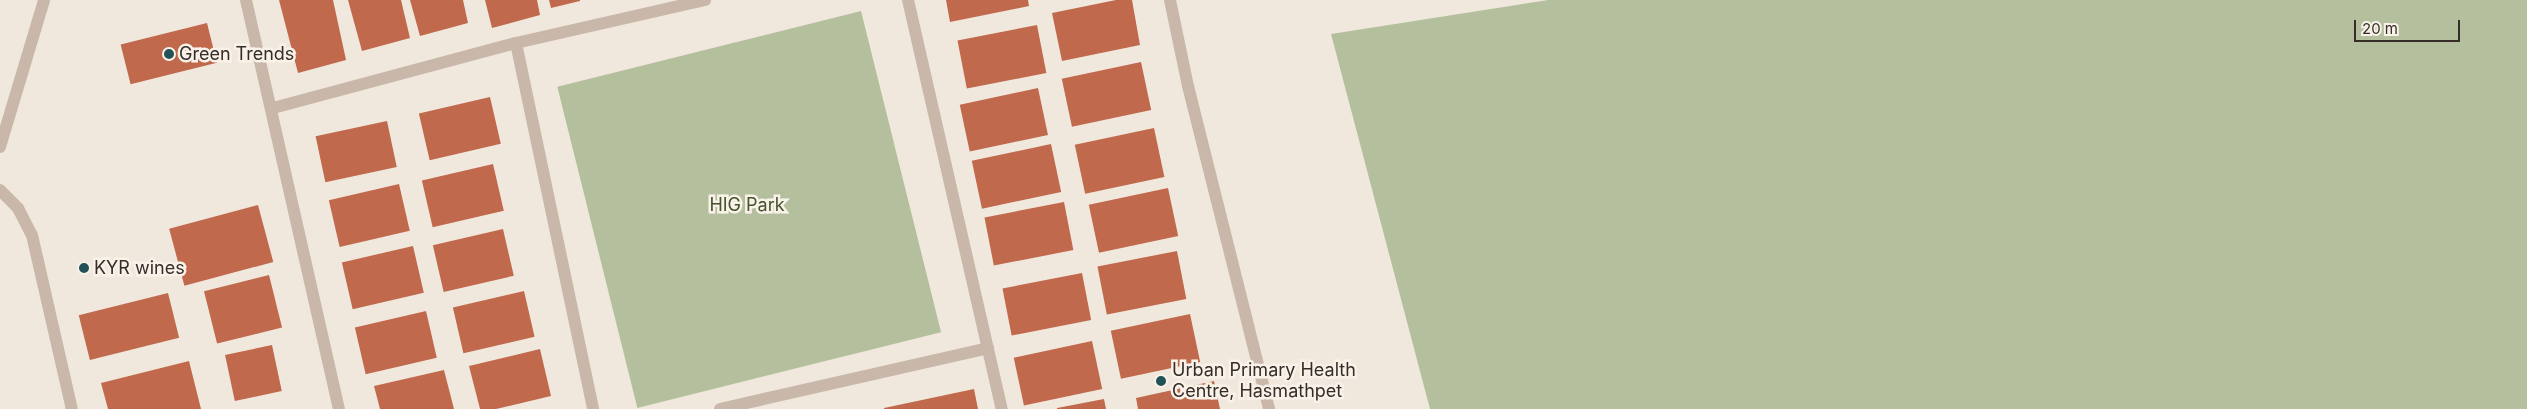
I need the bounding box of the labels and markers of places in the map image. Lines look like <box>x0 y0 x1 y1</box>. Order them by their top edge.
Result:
place label: Green Trends <box>179 43 294 65</box>
marker: Green Trends <box>163 48 175 60</box>
place label: KYR wines <box>94 257 185 279</box>
marker: KYR wines <box>78 262 90 274</box>
place label: Urban Primary Health Centre, Hasmathpet <box>1172 360 1356 402</box>
marker: Urban Primary Health Centre, Hasmathpet <box>1154 374 1168 388</box>

